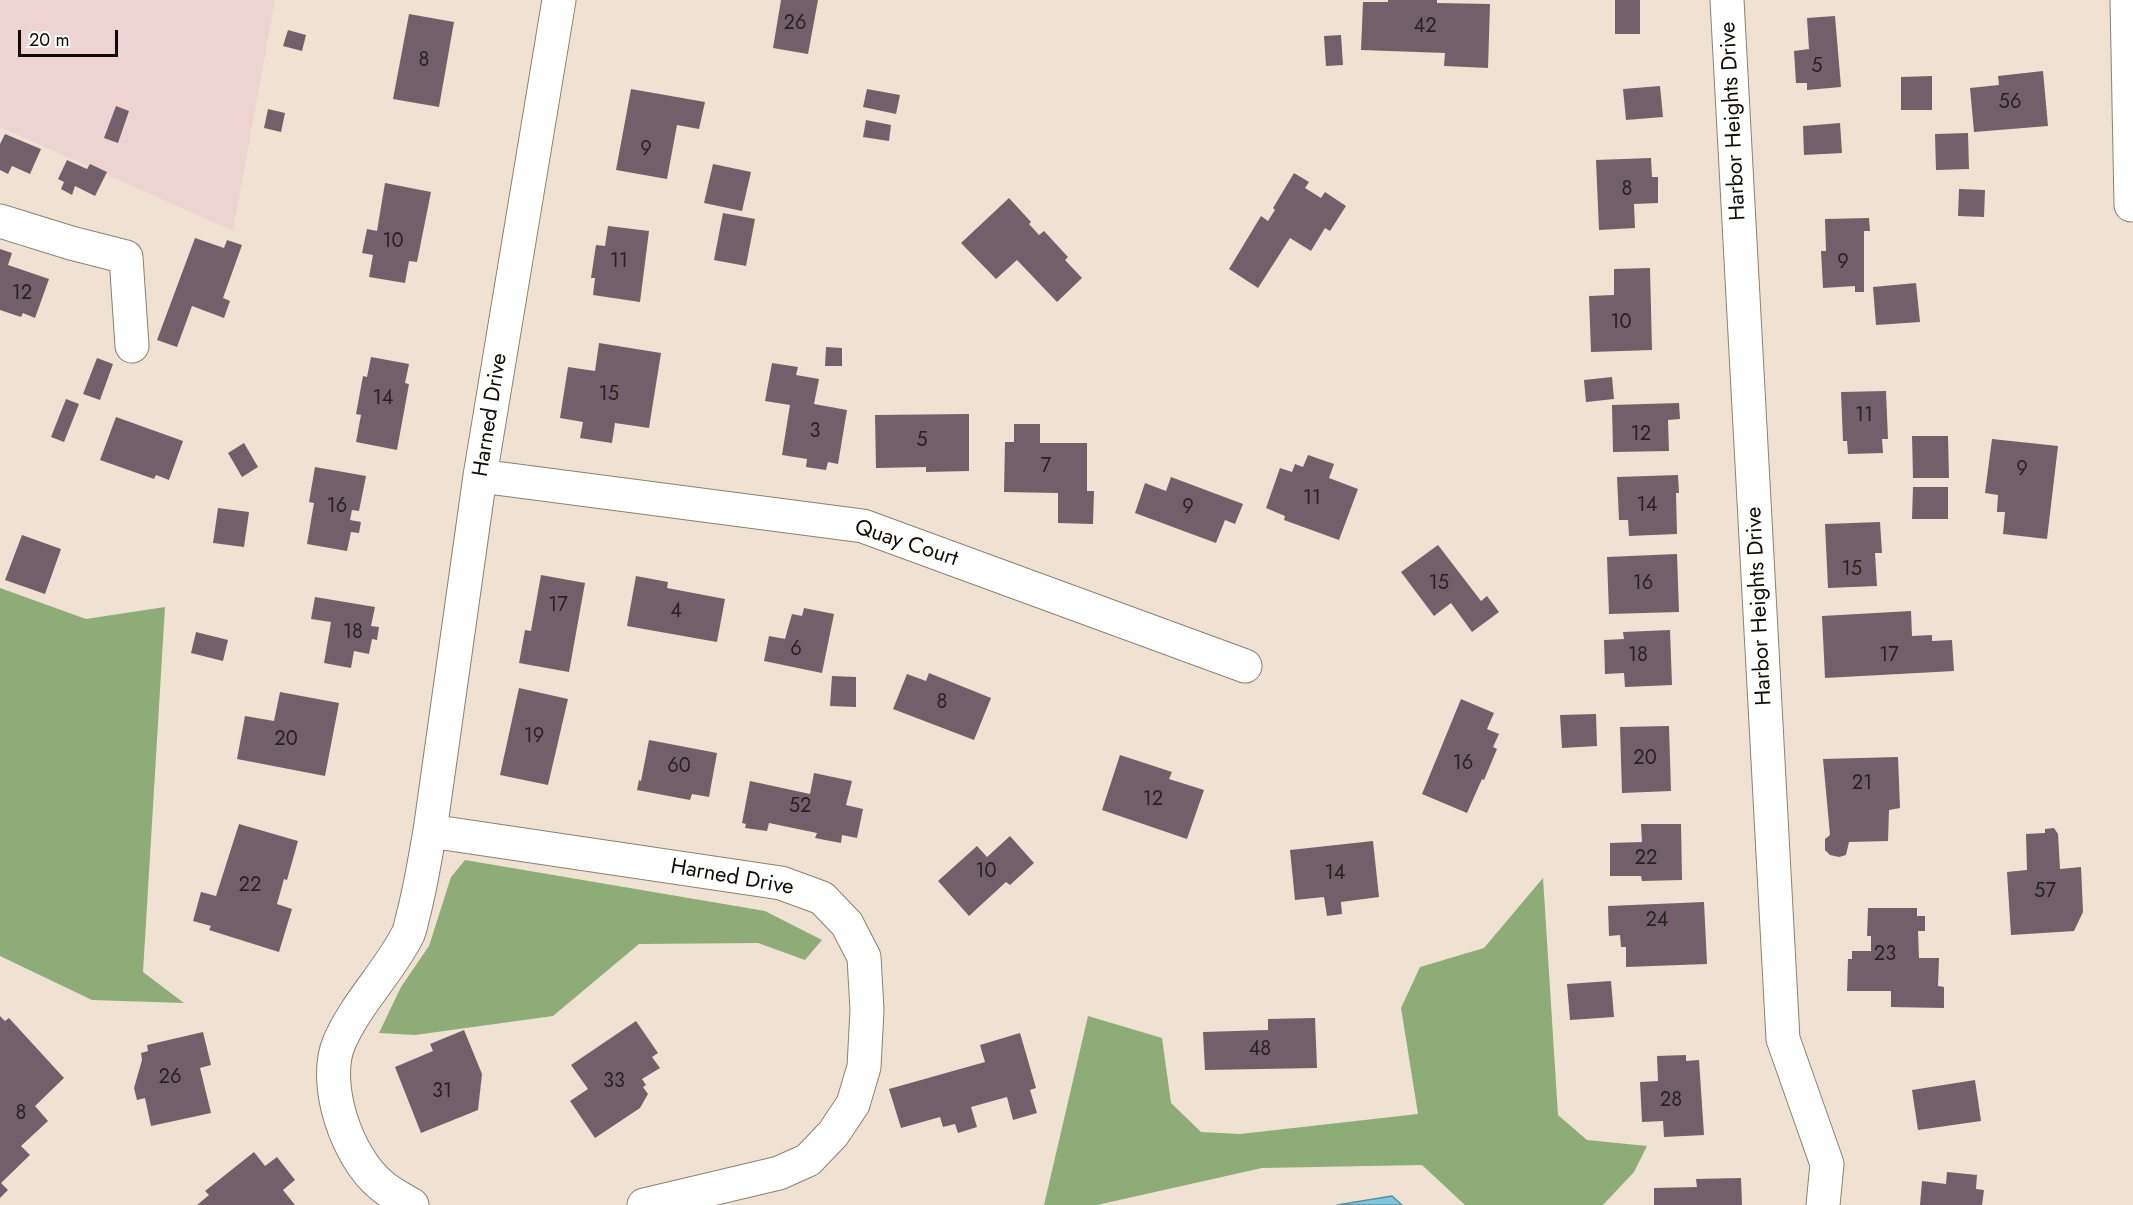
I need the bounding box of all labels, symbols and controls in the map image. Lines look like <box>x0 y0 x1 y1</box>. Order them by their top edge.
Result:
house number: 26 <box>784 12 806 36</box>
house number: 42 <box>1413 15 1437 39</box>
scale bar <box>21 18 122 56</box>
street label: Harbor Heights Drive <box>1716 21 1752 221</box>
text: 20 m <box>29 27 69 53</box>
house number: 8 <box>419 49 429 73</box>
house number: 5 <box>1811 55 1823 79</box>
house number: 56 <box>1999 91 2021 115</box>
house number: 9 <box>640 138 652 162</box>
house number: 8 <box>1622 178 1632 202</box>
house number: 10 <box>383 230 403 254</box>
house number: 11 <box>610 250 628 274</box>
house number: 9 <box>1837 251 1849 275</box>
house number: 12 <box>12 282 32 306</box>
house number: 10 <box>1611 311 1631 335</box>
street label: Harned Drive <box>468 351 514 479</box>
house number: 15 <box>599 383 619 407</box>
house number: 14 <box>373 387 393 411</box>
house number: 11 <box>1855 404 1873 428</box>
house number: 3 <box>810 420 820 444</box>
house number: 12 <box>1631 423 1651 447</box>
house number: 5 <box>916 429 928 453</box>
house number: 7 <box>1041 455 1051 479</box>
house number: 9 <box>2016 458 2028 482</box>
house number: 11 <box>1303 487 1321 511</box>
house number: 14 <box>1637 494 1657 518</box>
house number: 16 <box>327 495 347 519</box>
house number: 9 <box>1182 496 1194 520</box>
street label: Harbor Heights Drive <box>1742 506 1778 706</box>
street label: Quay Court <box>851 515 961 573</box>
house number: 15 <box>1842 558 1862 582</box>
house number: 15 <box>1429 572 1449 596</box>
house number: 16 <box>1633 572 1653 596</box>
house number: 17 <box>548 594 568 618</box>
house number: 4 <box>670 600 682 624</box>
house number: 18 <box>343 621 363 645</box>
house number: 6 <box>790 638 802 662</box>
house number: 18 <box>1628 644 1648 668</box>
house number: 17 <box>1879 644 1899 668</box>
house number: 8 <box>937 691 947 715</box>
house number: 19 <box>524 725 544 749</box>
house number: 20 <box>274 728 298 752</box>
house number: 20 <box>1633 747 1657 771</box>
house number: 16 <box>1453 752 1473 776</box>
house number: 60 <box>667 755 691 779</box>
house number: 21 <box>1852 772 1872 796</box>
house number: 12 <box>1143 788 1163 812</box>
house number: 52 <box>789 795 811 819</box>
house number: 22 <box>1635 847 1657 871</box>
street label: Harned Drive <box>668 854 796 902</box>
house number: 10 <box>976 860 996 884</box>
house number: 14 <box>1325 862 1345 886</box>
house number: 22 <box>239 874 261 898</box>
house number: 57 <box>2034 880 2056 904</box>
house number: 24 <box>1645 909 1669 933</box>
house number: 23 <box>1874 943 1896 967</box>
house number: 48 <box>1249 1038 1271 1062</box>
house number: 26 <box>159 1066 181 1090</box>
house number: 33 <box>603 1070 625 1094</box>
house number: 31 <box>432 1080 452 1104</box>
house number: 28 <box>1660 1089 1682 1113</box>
house number: 8 <box>16 1102 26 1126</box>

